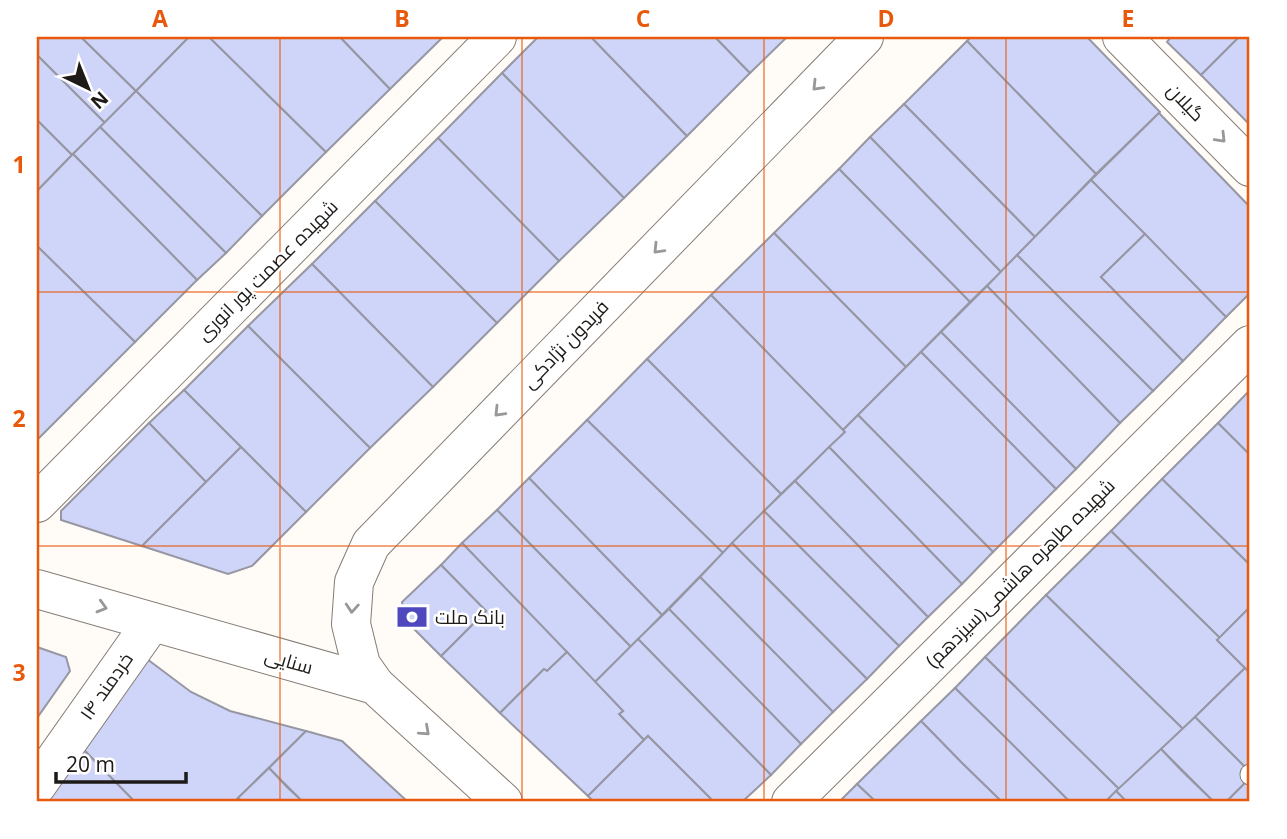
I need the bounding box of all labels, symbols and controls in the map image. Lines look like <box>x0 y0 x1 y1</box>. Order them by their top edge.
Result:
text: A <box>152 2 168 34</box>
text: B <box>394 2 410 34</box>
text: C <box>636 2 650 34</box>
text: D <box>877 2 895 34</box>
text: E <box>1122 2 1134 34</box>
north arrow <box>52 52 122 122</box>
one-way arrow <box>812 77 825 90</box>
street label: گیلان <box>1161 77 1211 127</box>
text: N <box>85 86 114 115</box>
one-way arrow <box>1213 130 1226 143</box>
text: 1 <box>12 148 26 180</box>
street label: شهیده عصمت پور انوری <box>191 194 343 346</box>
one-way arrow <box>653 240 666 253</box>
street label: فریدون نژادکی <box>516 294 614 394</box>
text: 2 <box>12 402 26 434</box>
one-way arrow <box>495 403 508 416</box>
street label: شهیده طاهره هاشمی(سیزدهم) <box>920 473 1121 674</box>
one-way arrow <box>96 599 108 614</box>
bank icon: بانک ملت <box>395 600 429 634</box>
one-way arrow <box>345 603 360 614</box>
place label: بانک ملت <box>435 604 505 630</box>
street label: سنایی <box>262 642 316 680</box>
street label: خردمند ۱۴ <box>73 647 139 725</box>
text: 3 <box>12 656 26 688</box>
one-way arrow <box>417 723 430 735</box>
scale bar <box>56 741 186 785</box>
text: 20 m <box>66 750 115 778</box>

